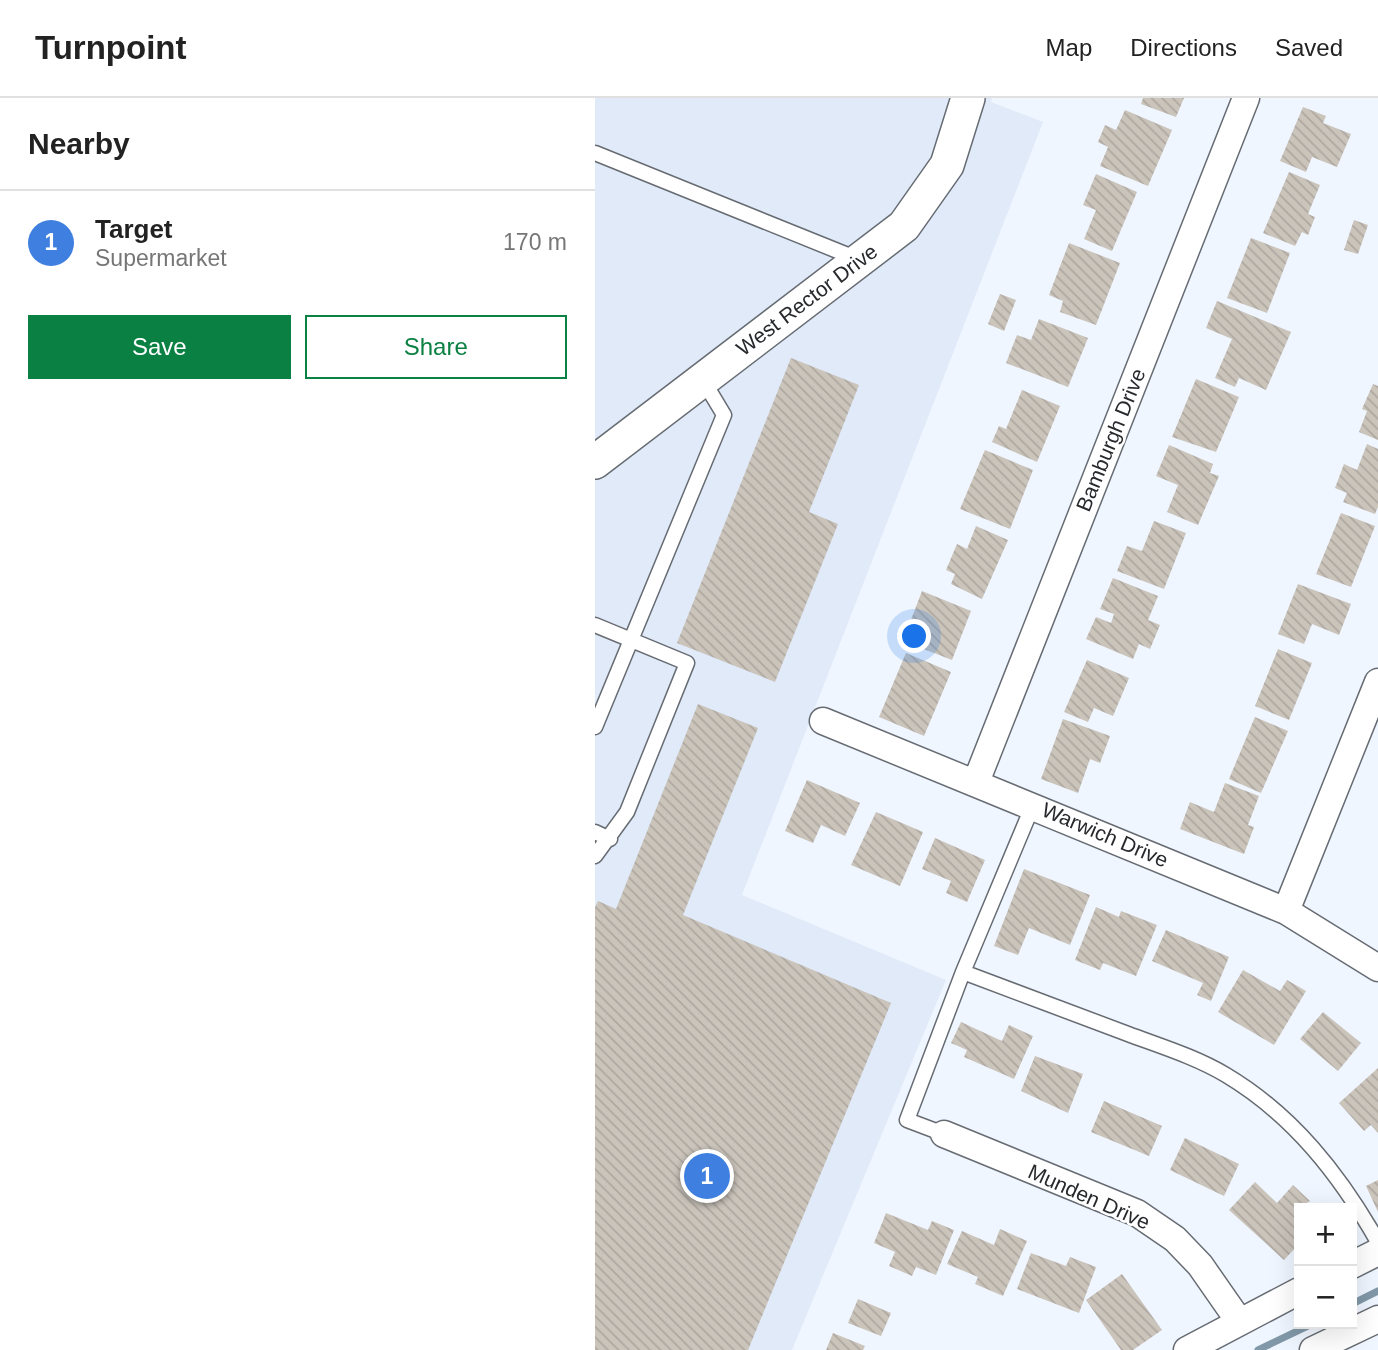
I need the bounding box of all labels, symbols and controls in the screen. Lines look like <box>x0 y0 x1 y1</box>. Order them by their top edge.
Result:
text: Turnpoint <box>35 29 187 66</box>
text: Map <box>1046 34 1092 61</box>
text: Directions <box>1130 34 1237 61</box>
text: Saved <box>1275 34 1343 61</box>
text: Nearby <box>28 127 130 160</box>
text: Target <box>95 214 173 244</box>
text: 1 <box>45 229 57 255</box>
text: 170 m <box>503 229 567 255</box>
street label: West Rector Drive <box>732 239 881 360</box>
text: Supermarket <box>95 245 227 271</box>
button: Save <box>28 315 291 379</box>
button: Share <box>305 315 567 379</box>
street label: Bamburgh Drive <box>1071 365 1150 514</box>
your location <box>897 619 931 653</box>
street label: Warwich Drive <box>1039 798 1172 871</box>
pin: 1 <box>684 1150 730 1202</box>
street label: Munden Drive <box>1025 1159 1154 1234</box>
map controls <box>1294 1203 1357 1329</box>
button: + <box>1294 1203 1357 1266</box>
button: − <box>1294 1266 1357 1329</box>

